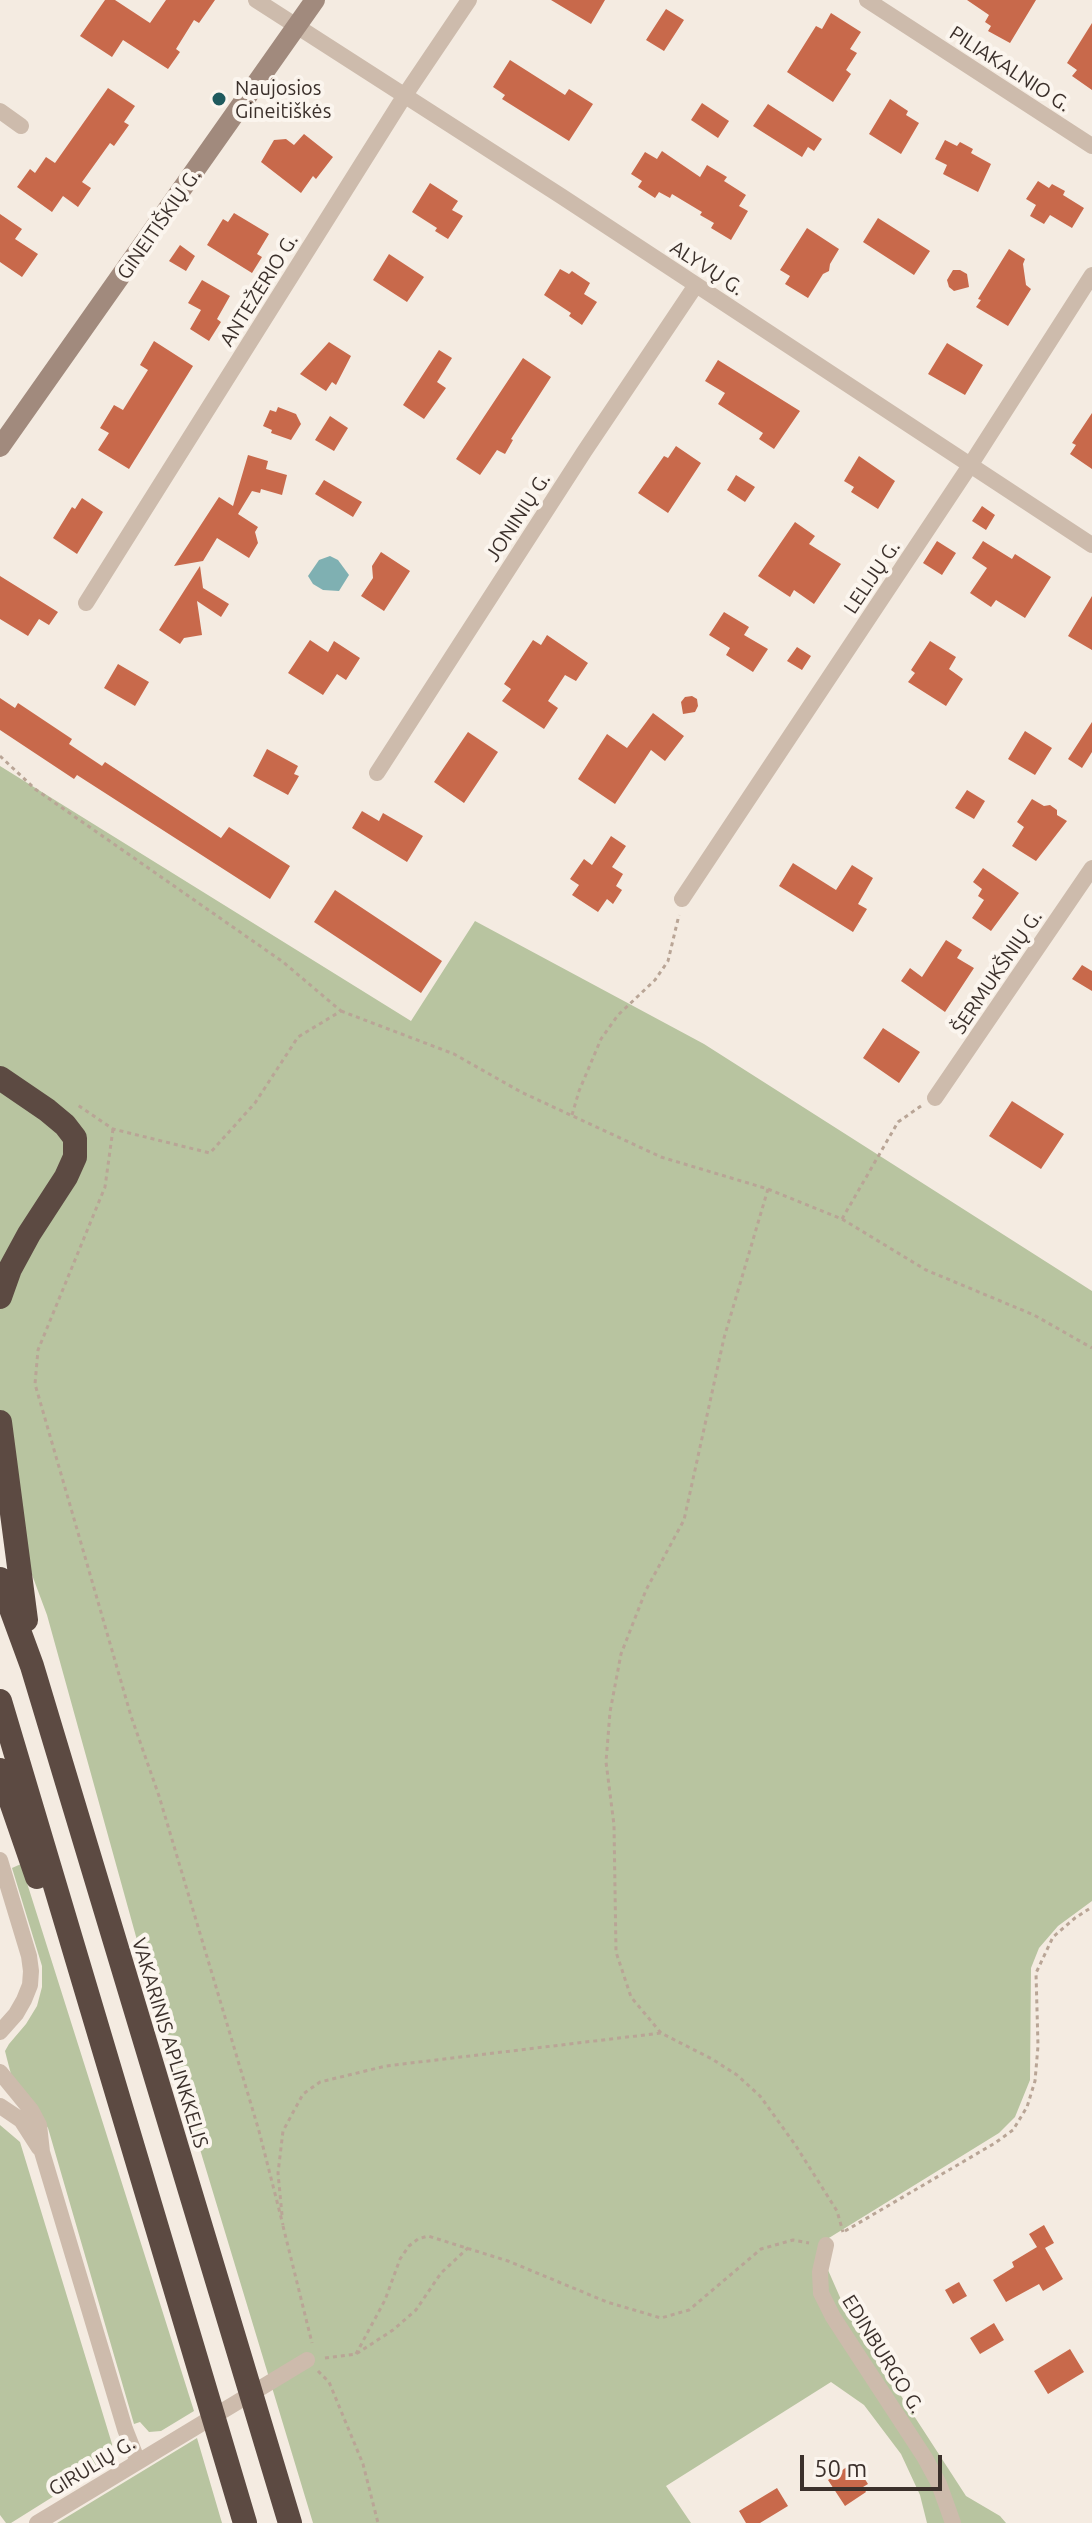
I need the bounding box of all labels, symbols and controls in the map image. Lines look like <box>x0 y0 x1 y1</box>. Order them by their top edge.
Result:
street label: PILIAKALNIO G. <box>945 21 1075 117</box>
place label: Naujosios Gineitiškės <box>235 76 331 123</box>
marker: Naujosios Gineitiškės <box>210 90 228 108</box>
street label: GINEITIŠKIŲ G. <box>112 164 206 284</box>
street label: ANTEŽERIO G. <box>215 229 303 351</box>
street label: ALYVŲ G. <box>666 235 748 301</box>
street label: JONINIŲ G. <box>480 468 556 566</box>
street label: LELIJŲ G. <box>839 536 905 618</box>
street label: ŠERMUKŠNIŲ G. <box>947 906 1047 1038</box>
street label: VAKARINIS APLINKKELIS <box>127 1935 213 2151</box>
street label: EDINBURGO G. <box>837 2290 929 2418</box>
street label: GIRULIŲ G. <box>44 2431 140 2501</box>
scale bar <box>804 2439 946 2489</box>
text: 50 m <box>814 2455 867 2482</box>

